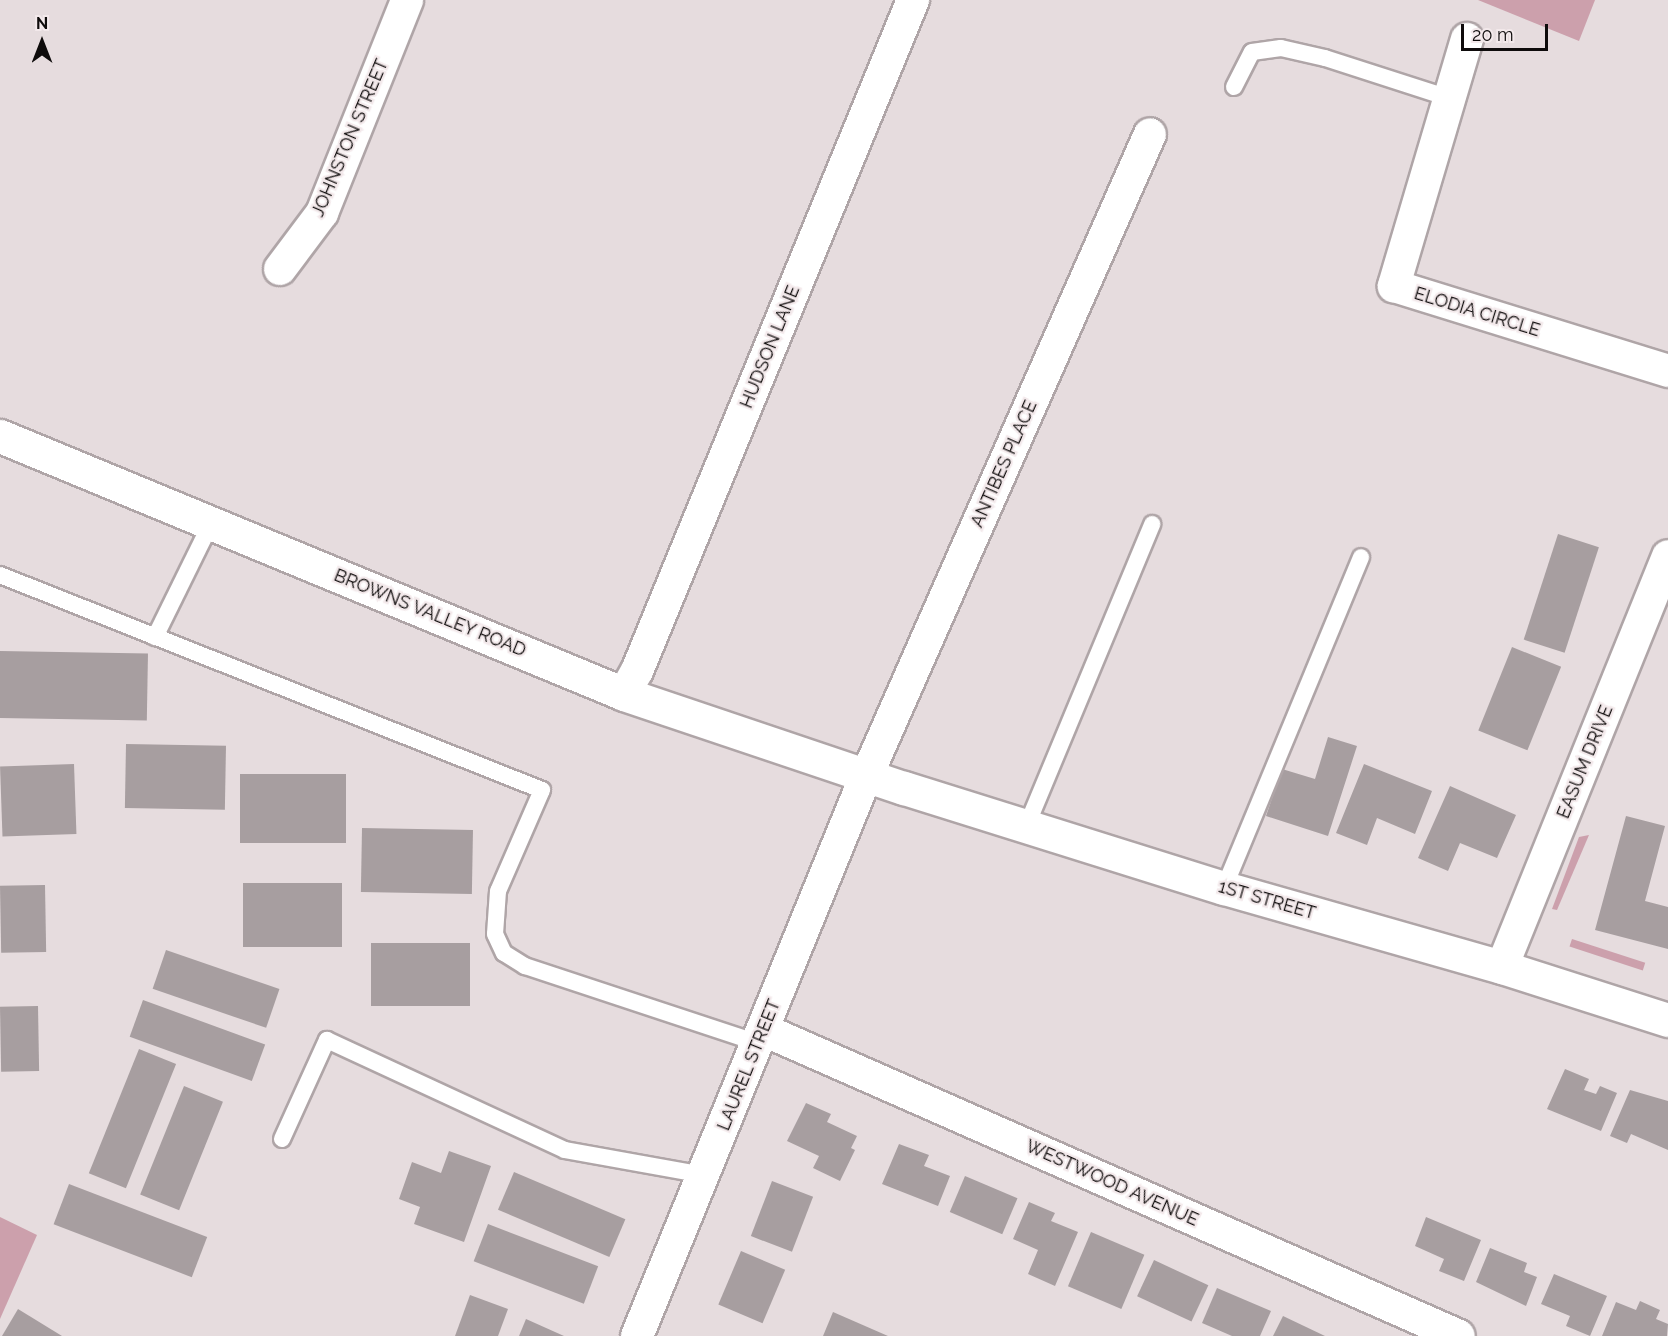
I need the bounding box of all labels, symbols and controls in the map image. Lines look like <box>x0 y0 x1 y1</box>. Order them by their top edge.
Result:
north arrow <box>12 12 72 72</box>
scale bar <box>1464 12 1551 50</box>
text: N <box>36 14 48 33</box>
text: 20 m <box>1472 24 1514 45</box>
street label: JOHNSTON STREET <box>307 56 393 220</box>
street label: HUDSON LANE <box>736 283 804 411</box>
street label: ELODIA CIRCLE <box>1411 283 1543 341</box>
street label: ANTIBES PLACE <box>966 397 1042 531</box>
street label: BROWNS VALLEY ROAD <box>330 564 530 662</box>
street label: EASUM DRIVE <box>1552 702 1618 822</box>
street label: 1ST STREET <box>1216 876 1318 924</box>
street label: LAUREL STREET <box>713 996 785 1134</box>
street label: WESTWOOD AVENUE <box>1022 1135 1202 1231</box>

